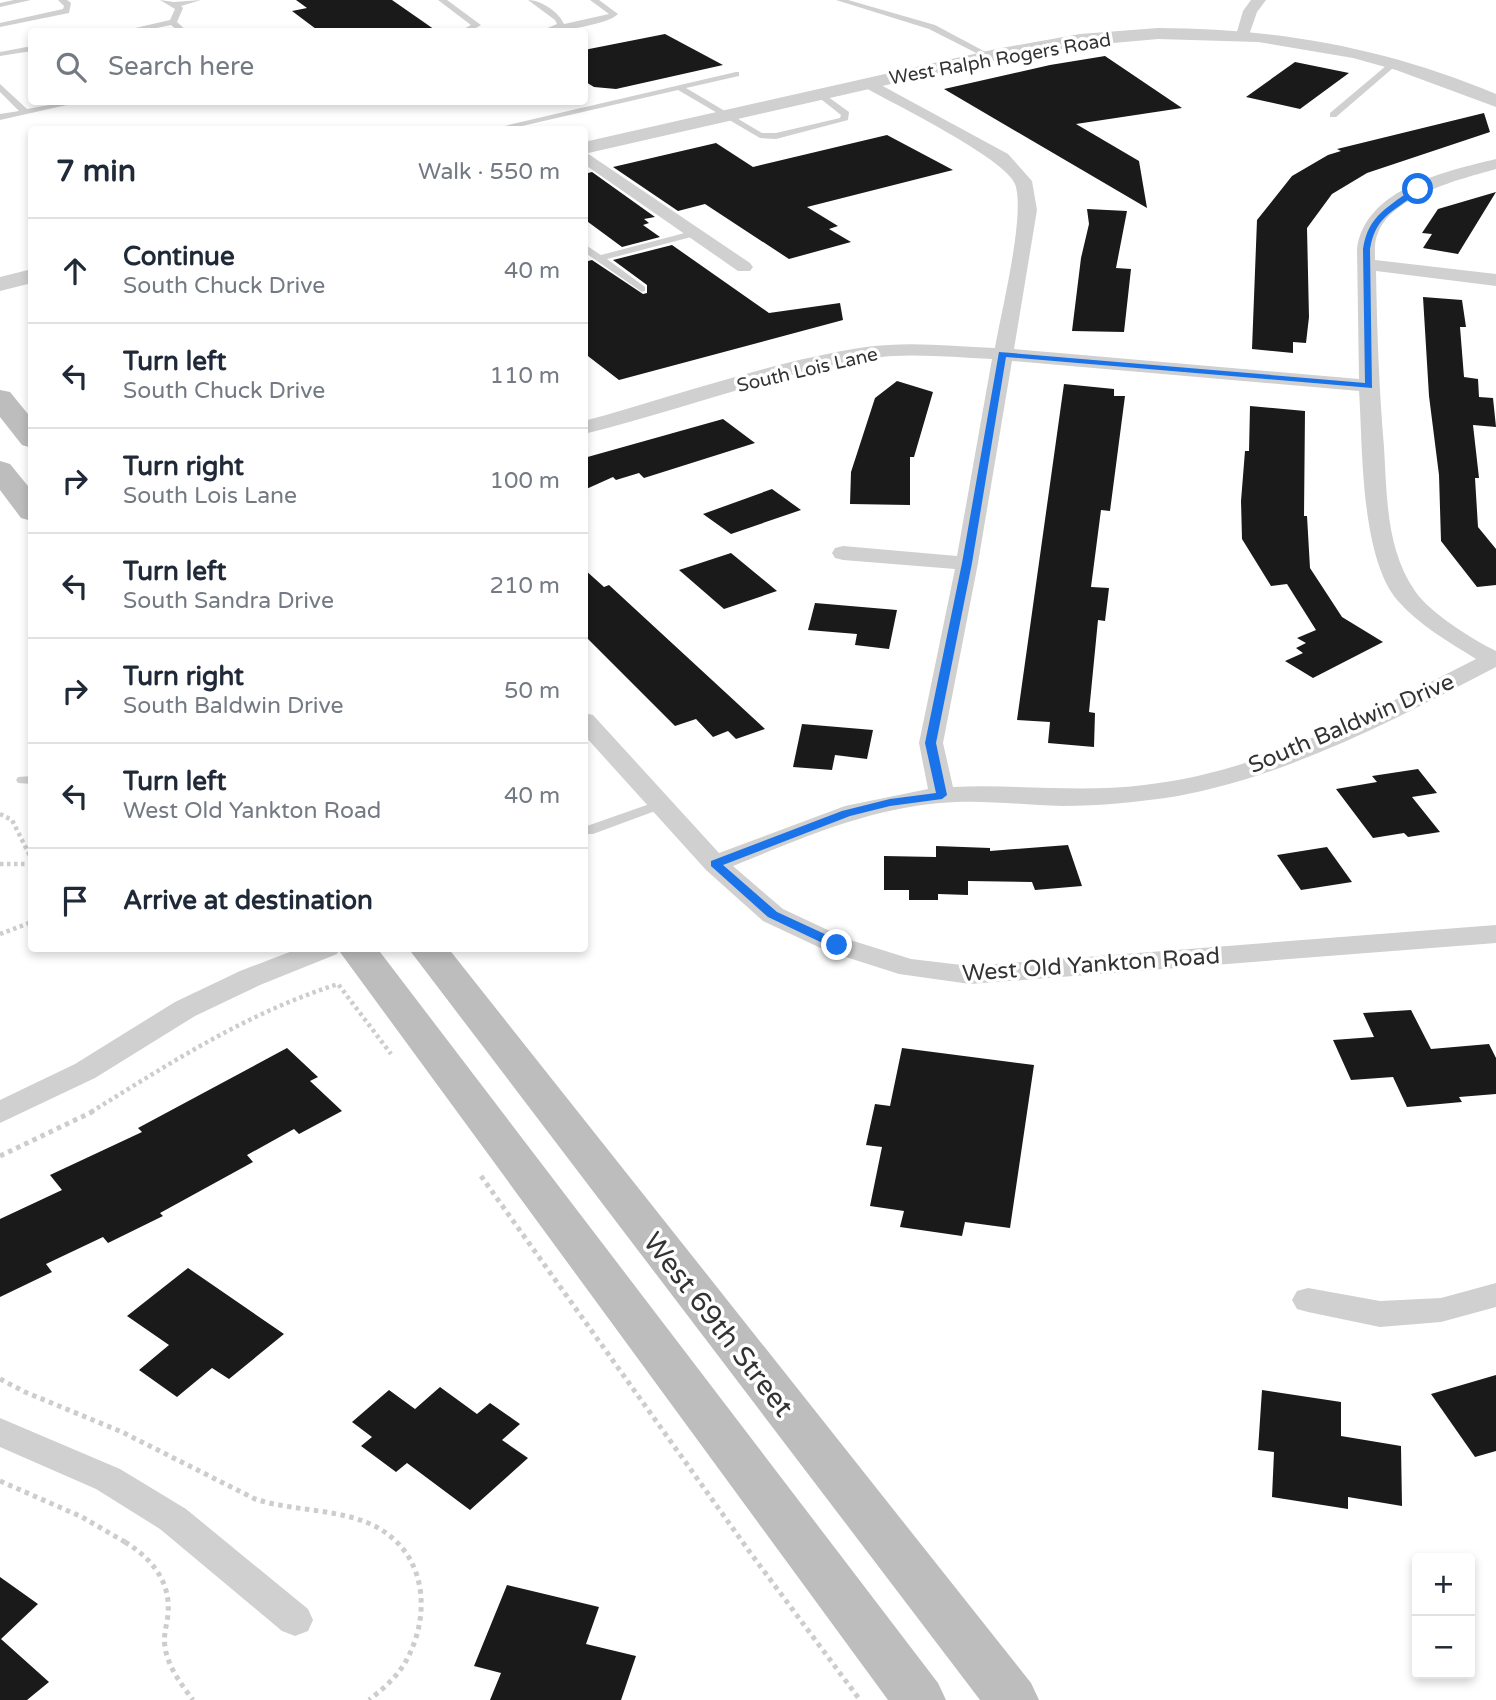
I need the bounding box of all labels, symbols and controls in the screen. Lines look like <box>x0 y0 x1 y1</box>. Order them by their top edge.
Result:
search box <box>28 28 588 105</box>
street label: West Ralph Rogers Road <box>888 29 1113 89</box>
icon: search <box>52 48 90 86</box>
text: Search here <box>108 51 254 82</box>
text: 7 min <box>56 153 136 190</box>
text: Walk · 550 m <box>418 158 560 186</box>
route start <box>1402 173 1433 204</box>
text: Continue <box>123 241 235 272</box>
icon: ahead <box>56 252 94 290</box>
text: 40 m <box>504 257 560 285</box>
text: South Chuck Drive <box>123 272 325 300</box>
street label: South Lois Lane <box>735 343 880 397</box>
text: Turn left <box>123 346 226 377</box>
icon: left <box>56 357 94 395</box>
text: 110 m <box>490 362 560 390</box>
text: South Chuck Drive <box>123 377 325 405</box>
text: Turn right <box>123 451 244 482</box>
icon: right <box>56 462 94 500</box>
text: 100 m <box>490 467 560 495</box>
text: South Lois Lane <box>123 482 297 510</box>
text: Turn left <box>123 556 226 587</box>
icon: left <box>56 567 94 605</box>
text: 210 m <box>490 572 560 600</box>
text: South Sandra Drive <box>123 587 334 615</box>
text: Turn right <box>123 661 244 692</box>
street label: South Baldwin Drive <box>1244 668 1458 780</box>
icon: right <box>56 672 94 710</box>
text: 50 m <box>504 677 560 705</box>
text: South Baldwin Drive <box>123 692 344 720</box>
text: Turn left <box>123 766 226 797</box>
icon: left <box>56 777 94 815</box>
text: 40 m <box>504 782 560 810</box>
text: West Old Yankton Road <box>123 797 381 825</box>
icon: arrive <box>56 882 94 920</box>
text: Arrive at destination <box>123 885 373 916</box>
route end <box>821 929 852 960</box>
street label: West Old Yankton Road <box>961 942 1221 988</box>
street label: West 69th Street <box>636 1226 801 1424</box>
map controls <box>1412 1553 1475 1679</box>
button: + <box>1412 1553 1475 1616</box>
button: − <box>1412 1616 1475 1679</box>

